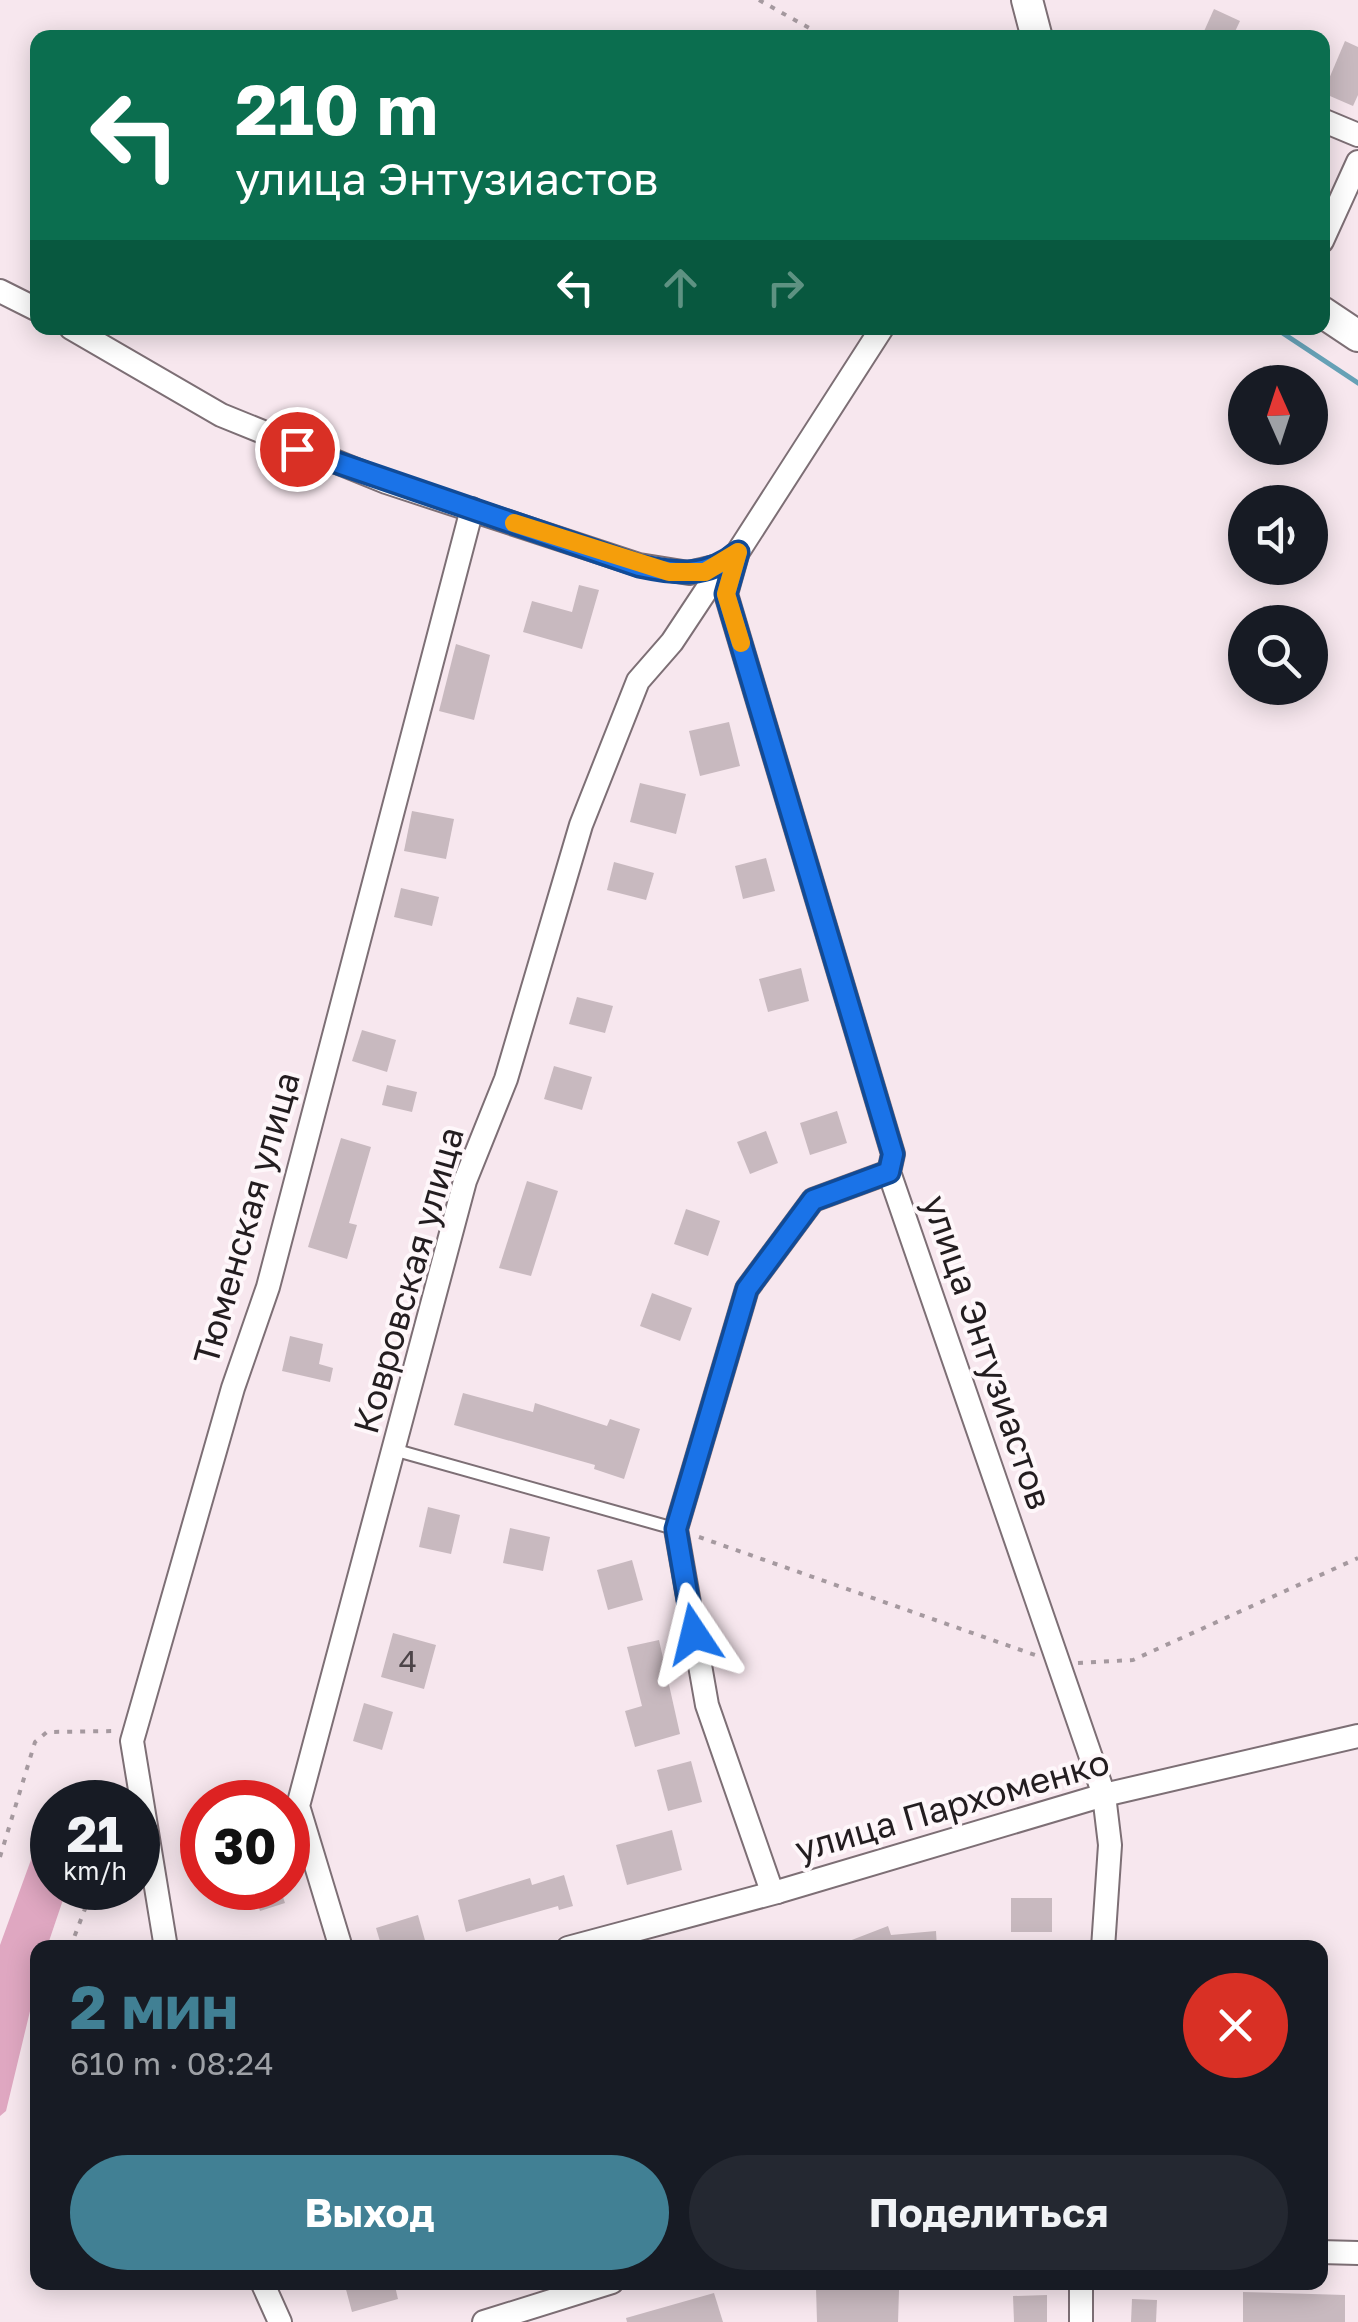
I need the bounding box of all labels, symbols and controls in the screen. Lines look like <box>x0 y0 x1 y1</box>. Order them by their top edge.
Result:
text: 210 m <box>235 66 438 150</box>
icon: left <box>70 70 200 200</box>
text: улица Энтузиастов <box>235 151 658 205</box>
icon: left <box>548 260 603 315</box>
icon: ahead <box>653 260 708 315</box>
icon: right <box>758 260 813 315</box>
north arrow <box>1228 365 1328 465</box>
map controls <box>1228 365 1328 705</box>
pin <box>255 407 340 492</box>
icon: arrive <box>270 422 325 477</box>
button: sound <box>1228 485 1328 585</box>
button: search <box>1228 605 1328 705</box>
street label: Тюменская улица <box>184 1067 308 1369</box>
street label: Ковровская улица <box>344 1122 472 1438</box>
street label: улица Энтузиастов <box>915 1189 1061 1515</box>
position arrow <box>642 1582 746 1686</box>
house number: 4 <box>399 1643 417 1679</box>
street label: улица Пархоменко <box>790 1740 1114 1870</box>
speed limit sign: 30 <box>180 1780 310 1910</box>
text: 21 <box>67 1803 123 1863</box>
text: km/h <box>63 1855 127 1886</box>
text: 2 мин <box>70 1970 238 2042</box>
button: close <box>1183 1973 1288 2078</box>
text: 610 m · 08:24 <box>70 2044 274 2082</box>
button: Выход <box>70 2155 669 2270</box>
button: Поделиться <box>689 2155 1288 2270</box>

